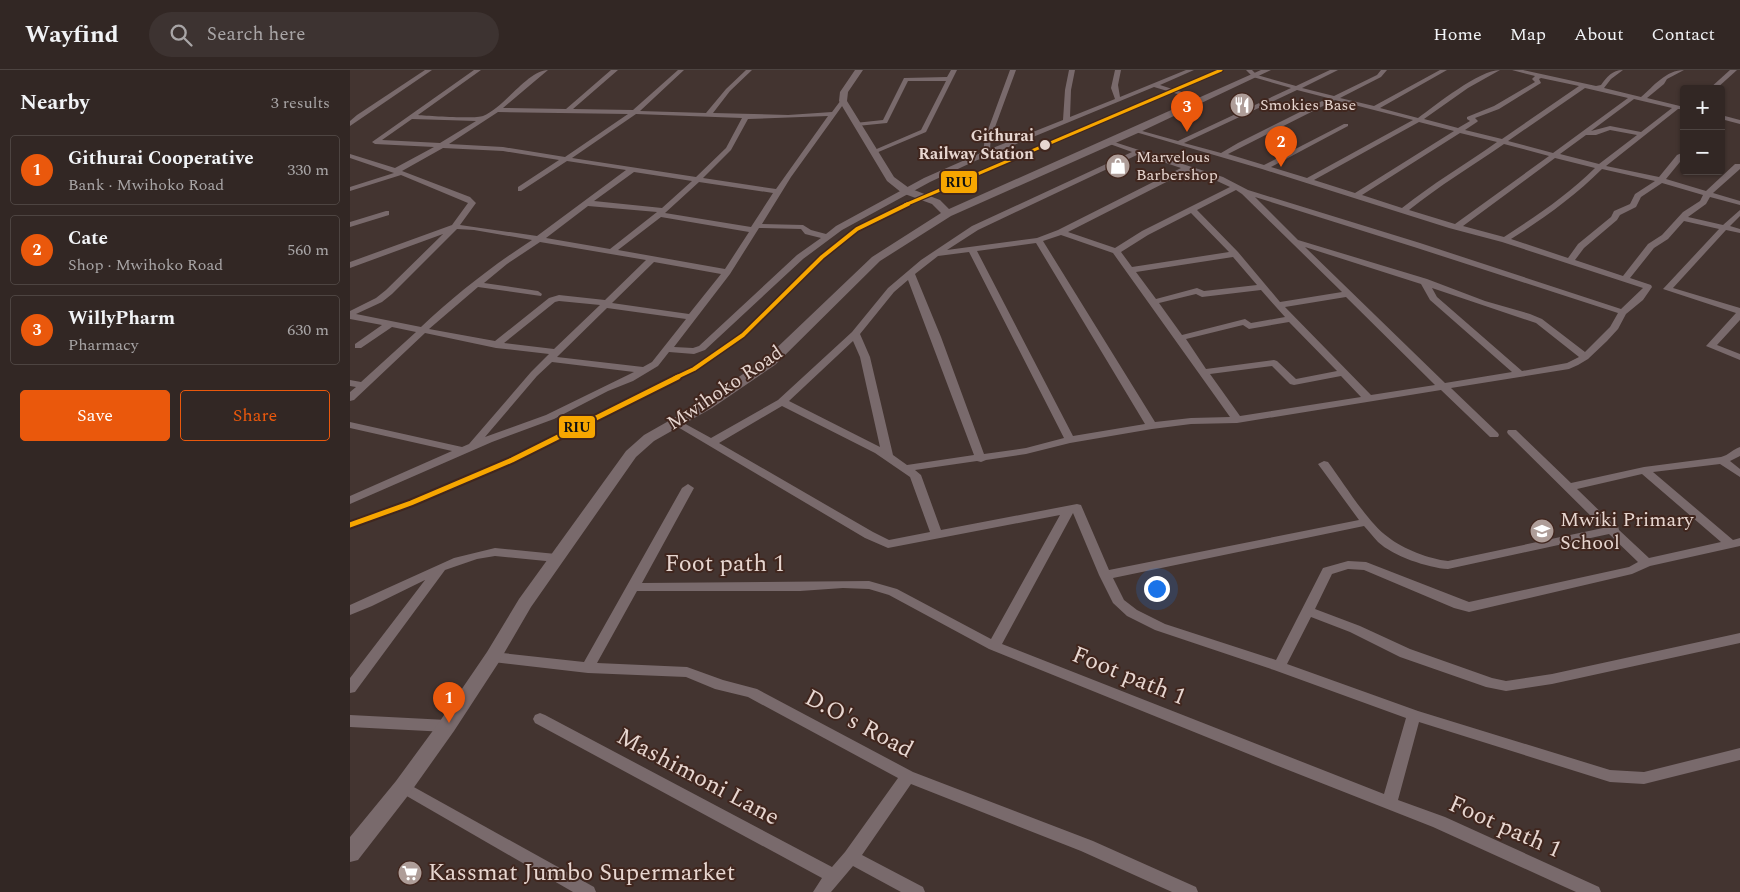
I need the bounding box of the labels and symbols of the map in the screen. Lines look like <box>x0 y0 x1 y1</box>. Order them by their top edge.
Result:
pin: 3 <box>1171 91 1203 132</box>
restaurant icon: Smokies Base <box>1229 92 1255 118</box>
place label: Smokies Base <box>1260 93 1356 117</box>
place label: Githurai Railway Station <box>918 124 1034 166</box>
pin: 2 <box>1265 126 1297 167</box>
marker: Githurai Railway Station <box>1038 138 1052 152</box>
place label: Marvelous Barbershop <box>1136 145 1218 187</box>
shop icon: Marvelous Barbershop <box>1105 153 1131 179</box>
line badge: RIU <box>940 170 978 194</box>
text: RIU <box>945 172 973 193</box>
street label: Mwihoko Road <box>661 338 789 438</box>
line badge: RIU <box>558 415 596 439</box>
text: RIU <box>563 417 591 438</box>
place label: Mwiki Primary School <box>1560 505 1695 558</box>
school or university icon: Mwiki Primary School <box>1529 518 1555 544</box>
street label: Foot path 1 <box>665 546 785 582</box>
your location <box>1144 576 1170 602</box>
street label: Foot path 1 <box>1066 637 1192 715</box>
street label: D.O's Road <box>798 680 920 768</box>
pin: 1 <box>433 682 465 723</box>
street label: Mashimoni Lane <box>610 719 786 835</box>
street label: Foot path 1 <box>1443 786 1567 868</box>
place label: Kassmat Jumbo Supermarket <box>428 855 735 891</box>
supermarket icon: Kassmat Jumbo Supermarket <box>397 860 423 886</box>

